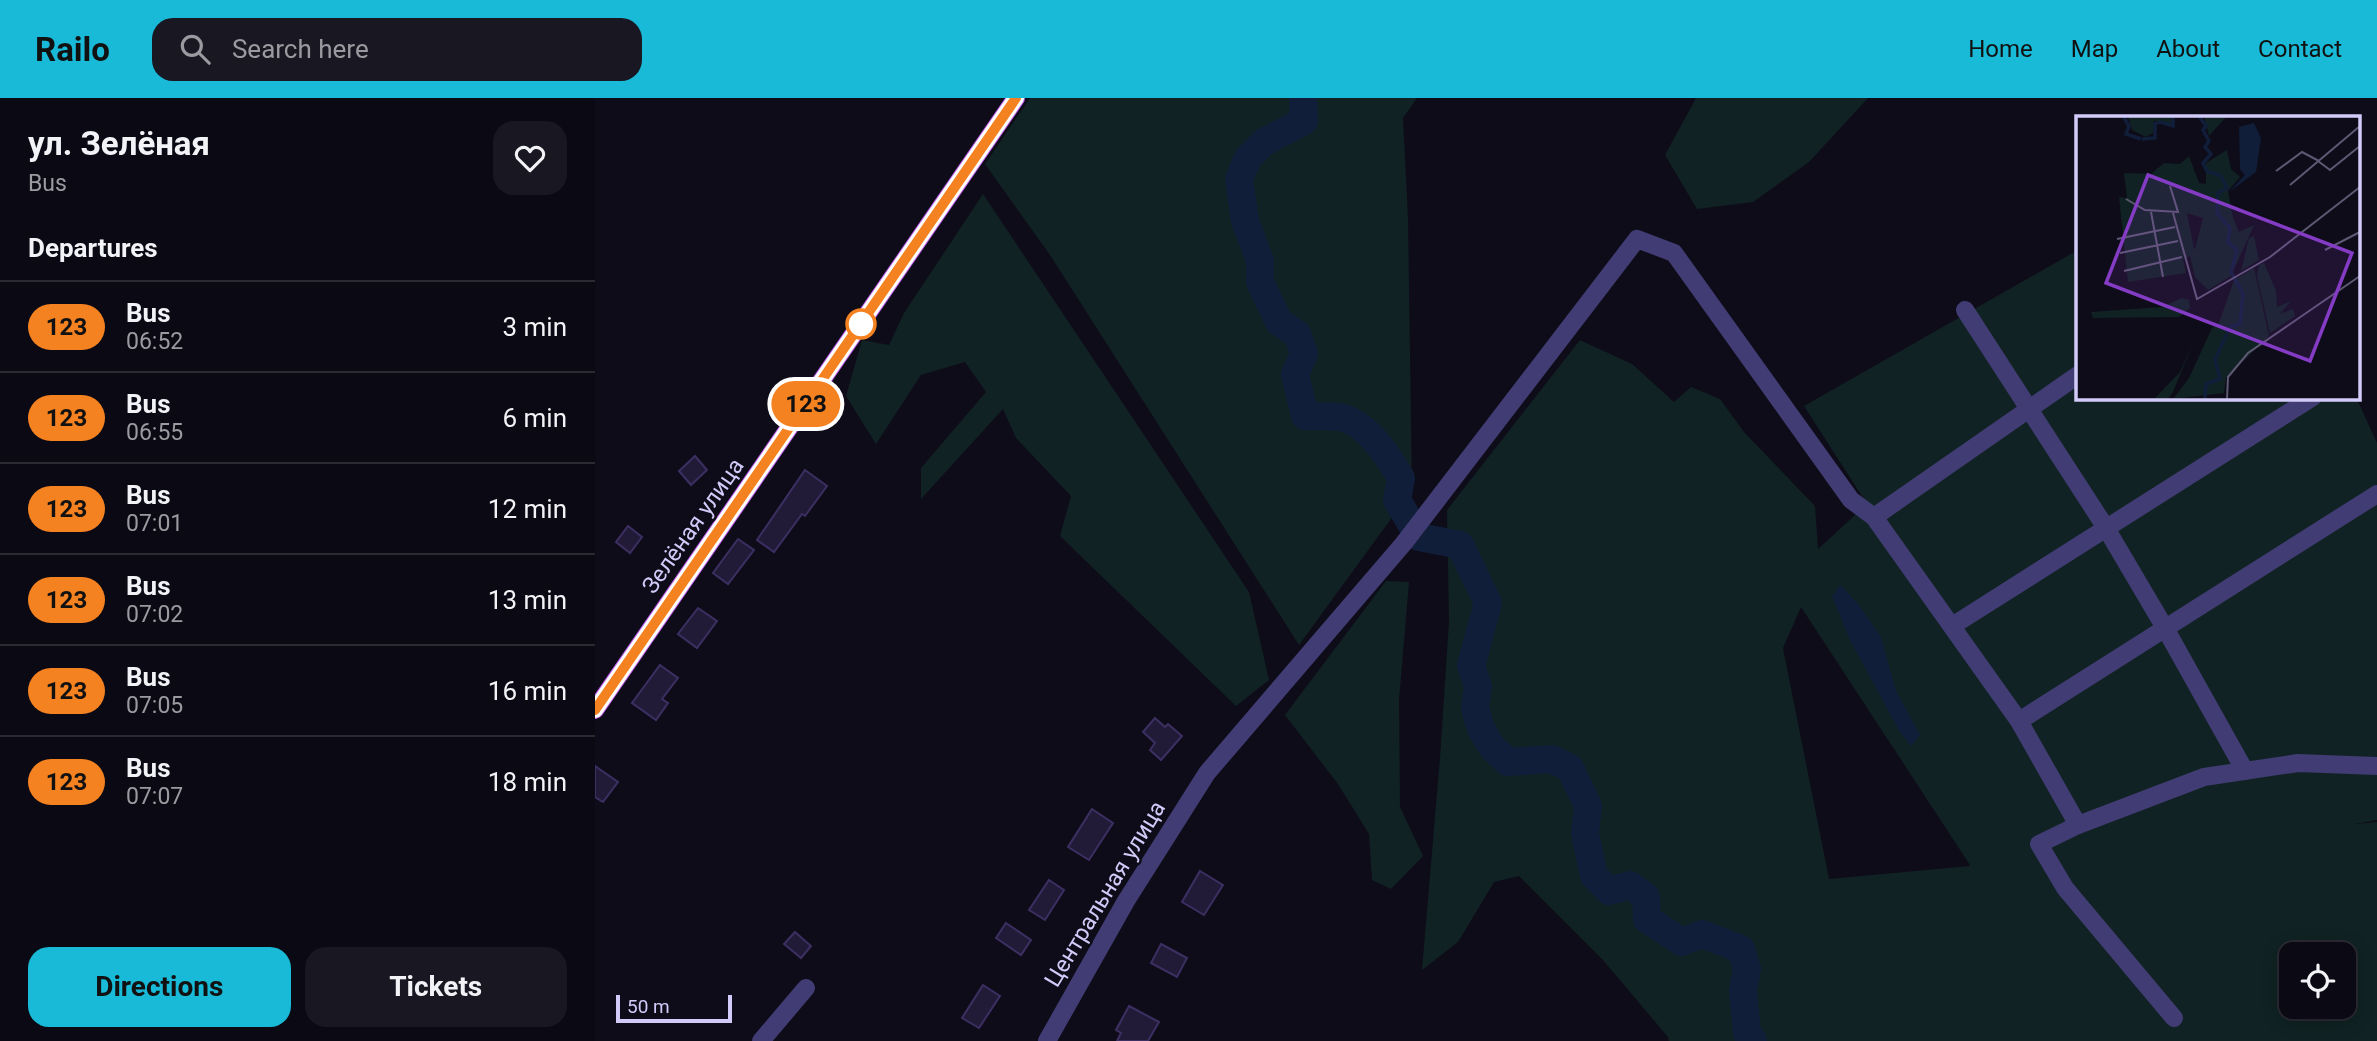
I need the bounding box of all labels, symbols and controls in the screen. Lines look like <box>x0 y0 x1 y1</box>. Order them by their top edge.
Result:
search box <box>152 18 642 81</box>
text: Railo <box>35 30 110 69</box>
icon: search <box>176 30 214 68</box>
text: Search here <box>232 34 369 64</box>
text: Home <box>1968 35 2033 63</box>
text: Map <box>2071 35 2118 63</box>
text: About <box>2156 35 2220 63</box>
text: Contact <box>2258 35 2342 63</box>
inset map <box>2076 116 2359 399</box>
button: heart <box>493 121 567 195</box>
text: ул. Зелёная <box>28 124 210 163</box>
text: Bus <box>28 170 67 197</box>
text: Departures <box>28 233 158 263</box>
text: Bus <box>126 298 171 328</box>
unlabelled marker <box>846 309 876 339</box>
text: 3 min <box>502 312 567 342</box>
text: 123 <box>46 313 87 341</box>
text: 06:52 <box>126 328 183 355</box>
line badge: 123 <box>766 381 846 427</box>
text: Bus <box>126 389 171 419</box>
text: 123 <box>785 390 827 418</box>
text: 6 min <box>502 403 567 433</box>
text: 123 <box>46 404 87 432</box>
text: 06:55 <box>126 419 183 446</box>
street label: Зелёная улица <box>636 453 750 599</box>
text: Bus <box>126 480 171 510</box>
text: 12 min <box>488 494 567 524</box>
text: 123 <box>46 495 87 523</box>
text: 07:01 <box>126 510 183 537</box>
text: Bus <box>126 571 171 601</box>
text: 13 min <box>488 585 567 615</box>
text: 123 <box>46 586 87 614</box>
text: 07:02 <box>126 601 183 628</box>
text: Bus <box>126 662 171 692</box>
text: 16 min <box>488 676 567 706</box>
text: 123 <box>46 677 87 705</box>
text: 07:05 <box>126 692 183 719</box>
text: Bus <box>126 753 171 783</box>
text: 18 min <box>488 767 567 797</box>
text: 123 <box>46 768 87 796</box>
text: 07:07 <box>126 783 183 810</box>
street label: Центральная улица <box>1039 796 1171 992</box>
map controls <box>2279 942 2356 1019</box>
button: locate <box>2279 942 2356 1019</box>
button: Directions <box>28 947 291 1027</box>
button: Tickets <box>305 947 567 1027</box>
scale bar <box>616 992 731 1024</box>
text: 50 m <box>627 995 670 1018</box>

